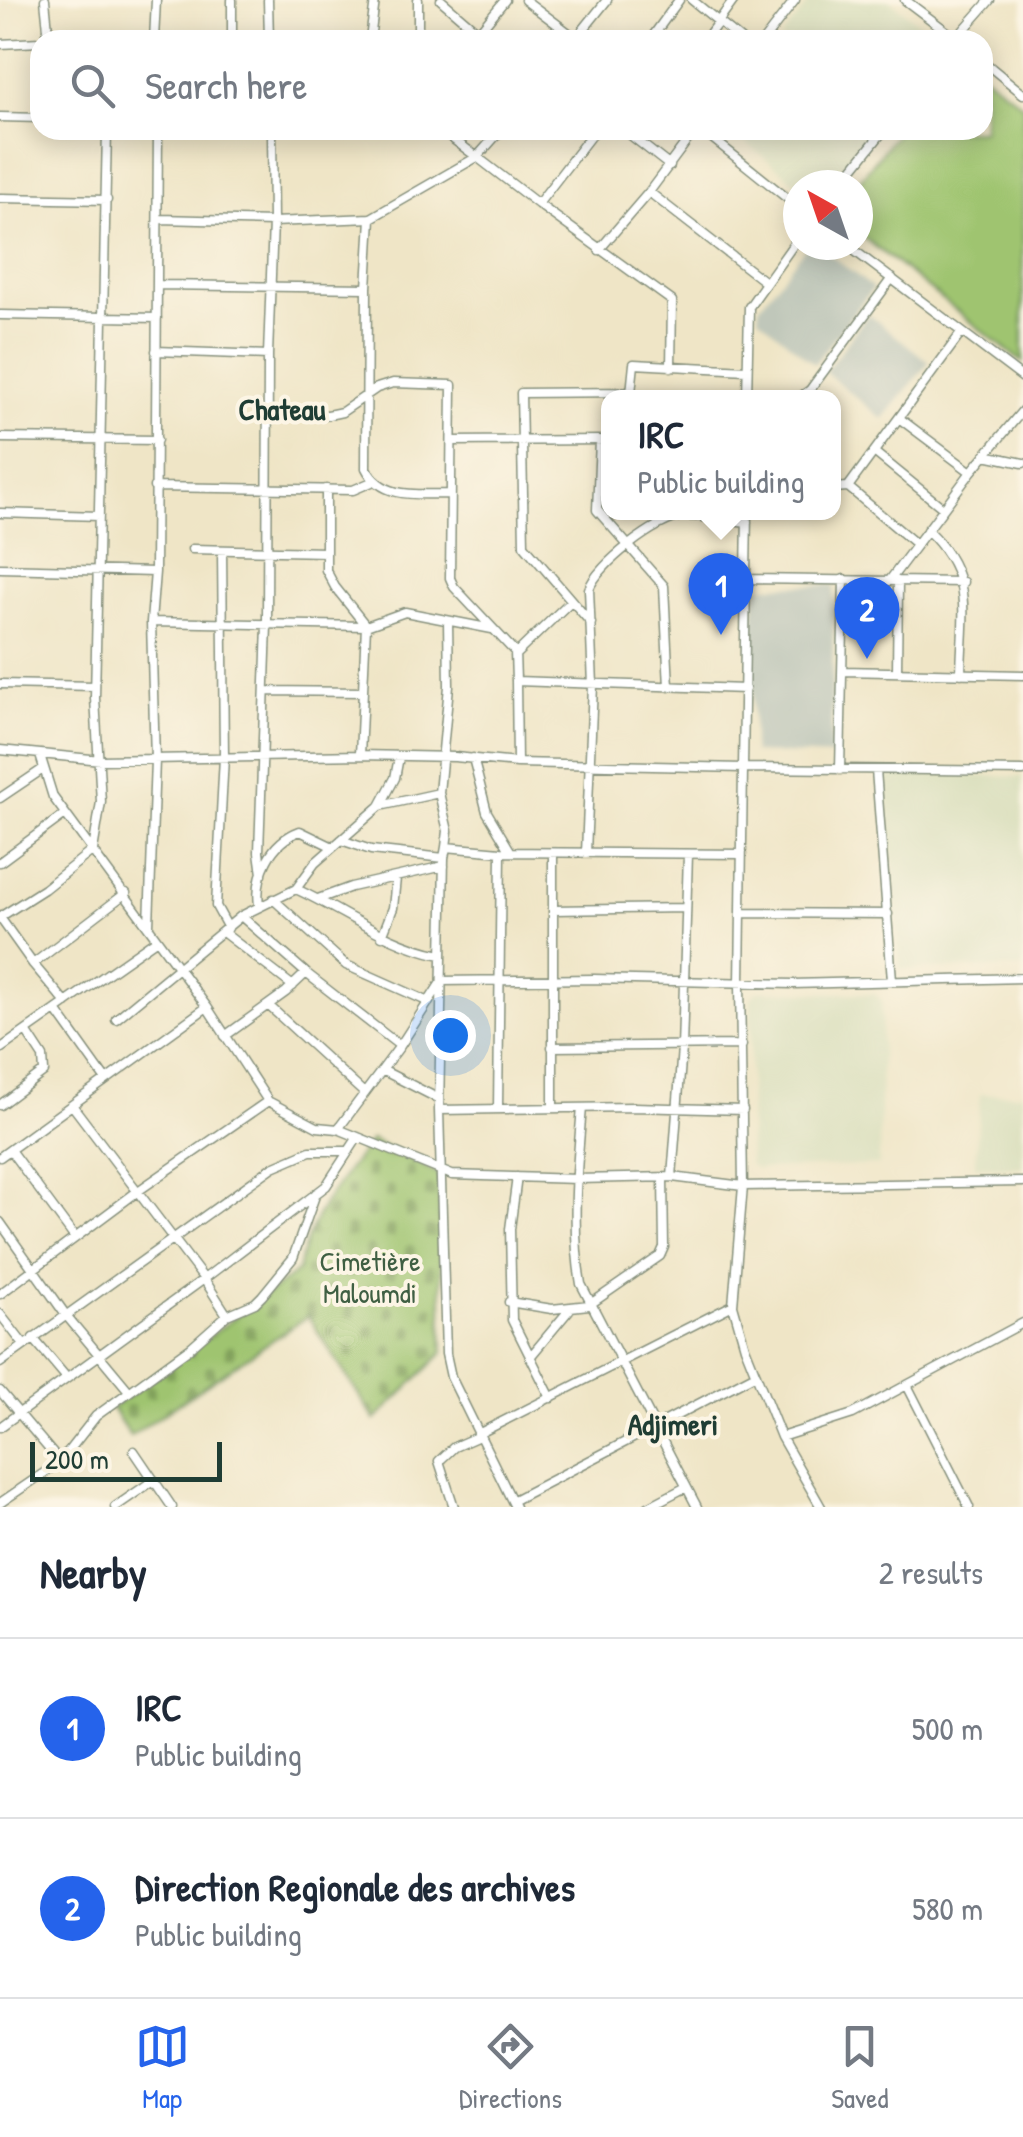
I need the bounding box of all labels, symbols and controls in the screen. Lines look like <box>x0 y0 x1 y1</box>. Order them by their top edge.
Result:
search box <box>30 30 993 140</box>
icon: search <box>65 58 120 113</box>
text: Search here <box>145 59 307 111</box>
north arrow <box>783 170 873 260</box>
district label: Chateau <box>239 389 325 429</box>
popup <box>601 390 841 520</box>
text: IRC <box>638 408 685 460</box>
text: Public building <box>638 460 804 503</box>
pin: 1 <box>688 552 754 635</box>
pin: 2 <box>834 576 900 659</box>
your location <box>425 1010 476 1061</box>
park label: Cimetière Maloumdi <box>320 1242 420 1312</box>
district label: Adjimeri <box>628 1404 718 1444</box>
scale bar <box>30 1437 222 1482</box>
text: 200 m <box>45 1440 109 1478</box>
text: Nearby <box>40 1544 147 1601</box>
text: 2 results <box>879 1551 983 1594</box>
text: IRC <box>135 1681 182 1733</box>
text: 1 <box>67 1707 78 1750</box>
text: 500 m <box>912 1707 983 1750</box>
text: Public building <box>135 1733 302 1776</box>
text: Direction Regionale des archives <box>135 1861 575 1913</box>
text: 2 <box>65 1887 80 1930</box>
text: 580 m <box>912 1887 983 1930</box>
text: Public building <box>135 1913 302 1956</box>
tab: Map <box>135 2019 190 2117</box>
tab: Directions <box>459 2019 562 2117</box>
tab: Saved <box>831 2019 888 2117</box>

